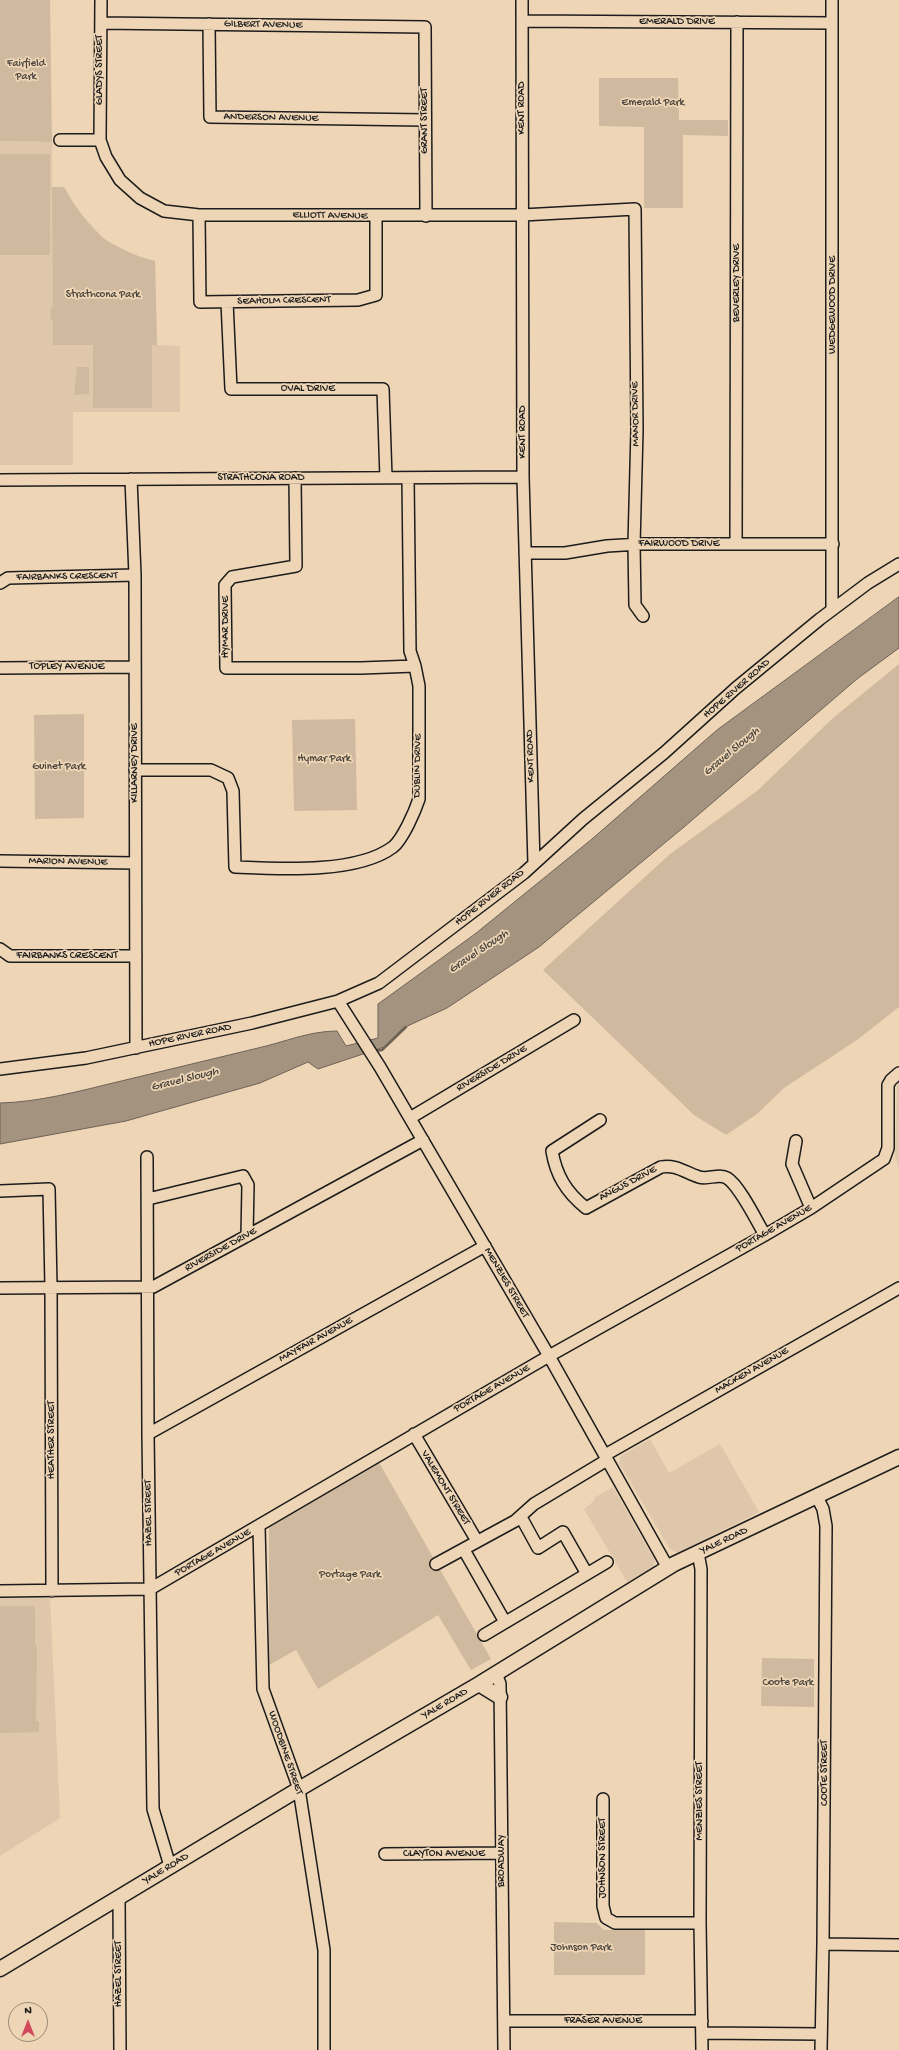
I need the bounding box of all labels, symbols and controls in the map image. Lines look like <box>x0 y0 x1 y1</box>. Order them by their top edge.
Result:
street label: EMERALD DRIVE <box>639 15 715 29</box>
street label: GILBERT AVENUE <box>224 18 302 32</box>
street label: GLADYS STREET <box>93 35 107 105</box>
park label: Fairfield Park <box>7 57 45 83</box>
street label: KENT ROAD <box>515 82 529 134</box>
street label: GRANT STREET <box>418 88 432 154</box>
park label: Emerald Park <box>622 96 684 110</box>
street label: ANDERSON AVENUE <box>223 111 319 125</box>
street label: ELLIOTT AVENUE <box>292 209 368 223</box>
street label: BEVERLEY DRIVE <box>730 244 744 322</box>
street label: WEDGEWOOD DRIVE <box>826 256 840 354</box>
park label: Strathcona Park <box>66 288 140 302</box>
street label: SEAHOLM CRESCENT <box>237 294 331 308</box>
street label: MANOR DRIVE <box>629 381 643 447</box>
street label: OVAL DRIVE <box>281 382 335 396</box>
street label: KENT ROAD <box>516 406 530 458</box>
street label: STRATHCONA ROAD <box>217 471 305 485</box>
street label: FAIRWOOD DRIVE <box>638 537 720 551</box>
street label: FAIRBANKS CRESCENT <box>16 570 118 584</box>
street label: HYMAR DRIVE <box>219 596 233 658</box>
street label: HOPE RIVER ROAD <box>701 656 773 722</box>
street label: TOPLEY AVENUE <box>29 660 105 674</box>
street label: KILLARNEY DRIVE <box>128 723 142 803</box>
water label: Gravel Slough <box>701 724 763 780</box>
street label: KENT ROAD <box>523 729 539 783</box>
street label: DUBLIN DRIVE <box>411 734 425 798</box>
park label: Hymar Park <box>297 752 351 766</box>
park label: Guinet Park <box>32 760 86 774</box>
street label: MARION AVENUE <box>29 855 107 869</box>
street label: HOPE RIVER ROAD <box>453 867 527 929</box>
water label: Gravel Slough <box>446 927 512 977</box>
street label: FAIRBANKS CRESCENT <box>16 949 118 963</box>
street label: HOPE RIVER ROAD <box>147 1021 233 1051</box>
street label: RIVERSIDE DRIVE <box>454 1043 530 1095</box>
water label: Gravel Slough <box>150 1065 220 1095</box>
street label: ANGUS DRIVE <box>597 1163 659 1205</box>
street label: PORTAGE AVENUE <box>734 1202 814 1256</box>
street label: RIVERSIDE DRIVE <box>183 1225 259 1275</box>
street label: MENZIES STREET <box>481 1245 531 1321</box>
street label: MAYFAIR AVENUE <box>277 1314 355 1366</box>
street label: MACKEN AVENUE <box>713 1345 791 1397</box>
street label: PORTAGE AVENUE <box>452 1362 532 1416</box>
street label: HEATHER STREET <box>45 1401 59 1479</box>
street label: VALEMONT STREET <box>418 1448 472 1528</box>
street label: HAZEL STREET <box>142 1480 156 1546</box>
street label: YALE ROAD <box>698 1524 750 1558</box>
street label: PORTAGE AVENUE <box>173 1526 253 1580</box>
park label: Portage Park <box>319 1568 381 1582</box>
park label: Coote Park <box>762 1676 814 1690</box>
street label: YALE ROAD <box>420 1686 470 1722</box>
street label: WOODBINE STREET <box>264 1709 306 1797</box>
street label: COOTE STREET <box>818 1740 832 1806</box>
street label: MENZIES STREET <box>693 1761 707 1841</box>
street label: JOHNSON STREET <box>596 1818 610 1898</box>
street label: BROADWAY <box>495 1835 509 1887</box>
street label: CLAYTON AVENUE <box>403 1847 485 1861</box>
street label: YALE ROAD <box>141 1850 191 1888</box>
street label: HAZEL STREET <box>112 1941 126 2007</box>
park label: Johnson Park <box>550 1941 612 1955</box>
north arrow <box>8 2002 48 2042</box>
text: N <box>24 2005 32 2017</box>
street label: FRASER AVENUE <box>564 2014 642 2028</box>

